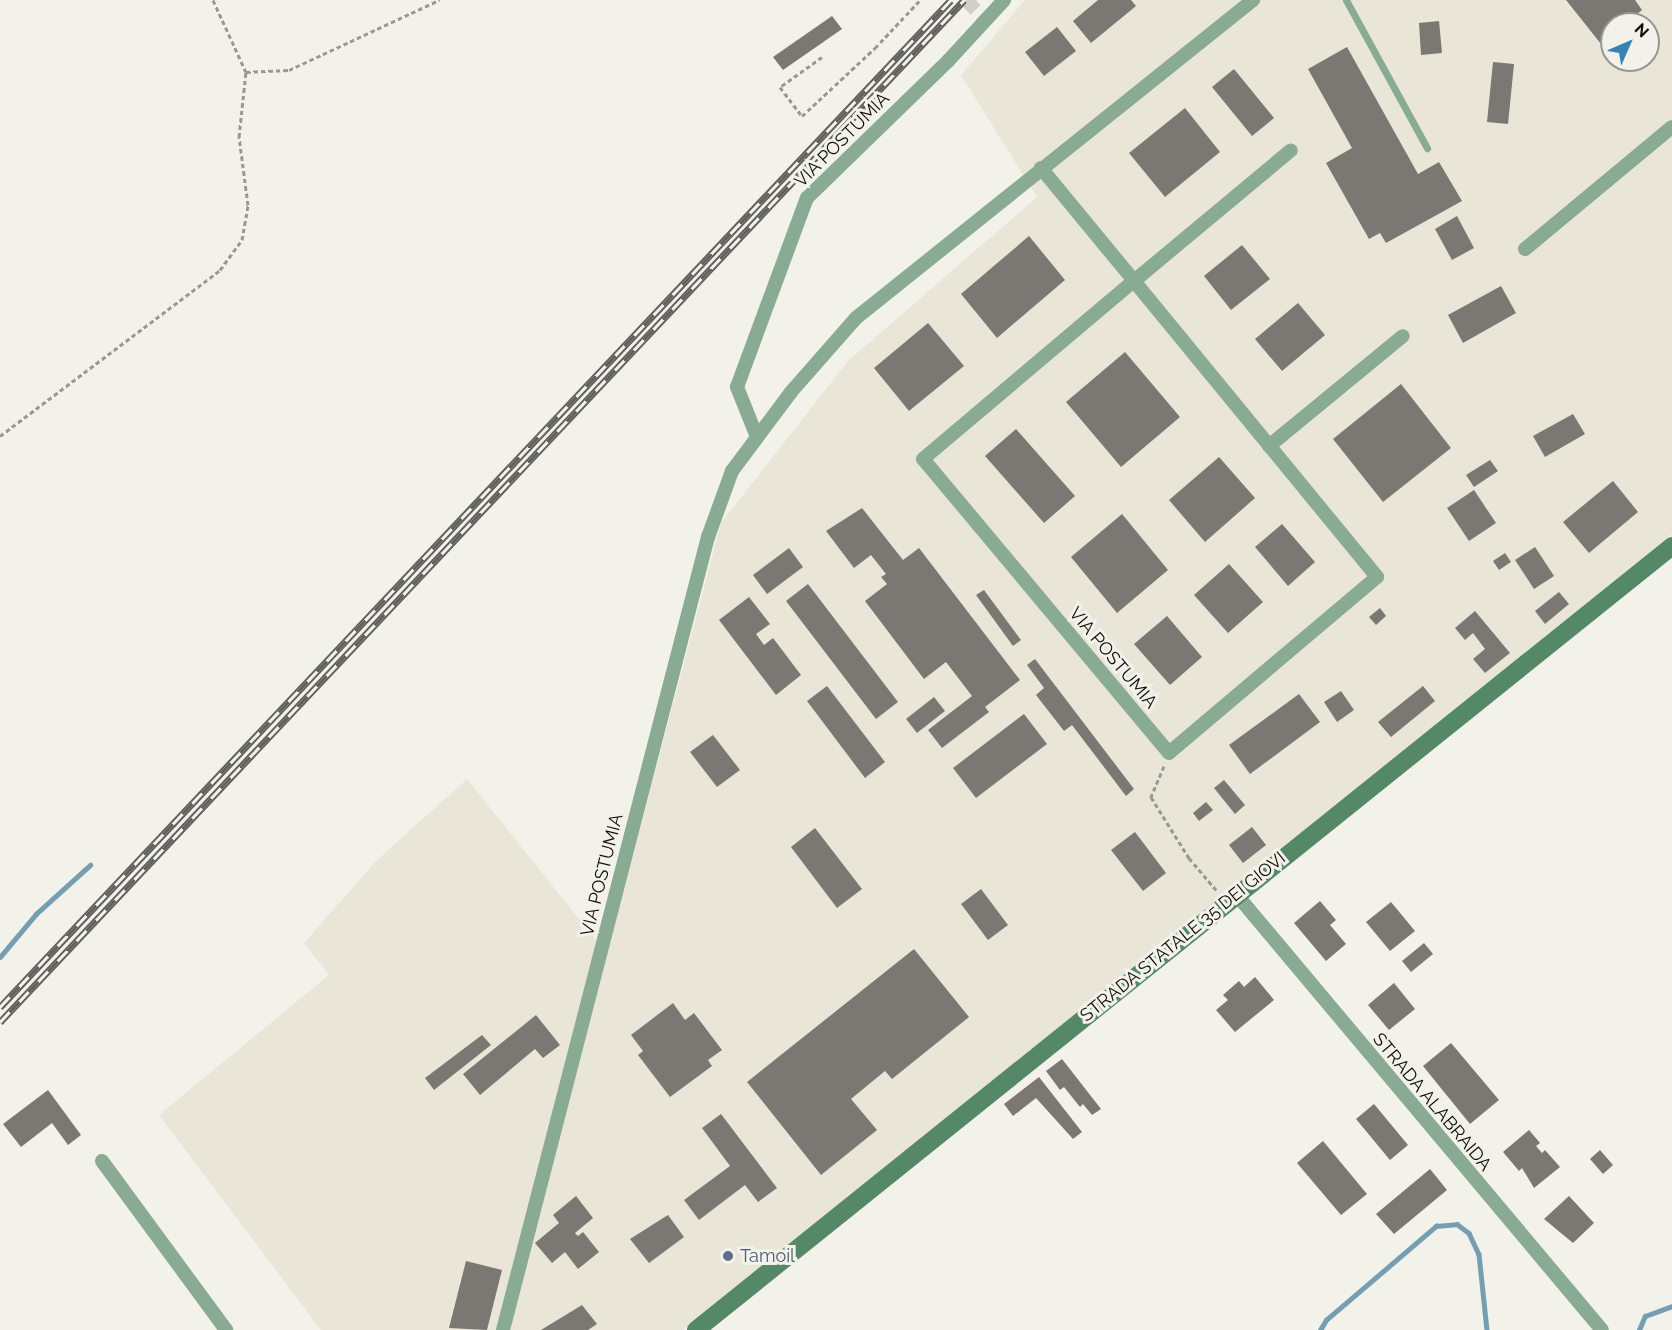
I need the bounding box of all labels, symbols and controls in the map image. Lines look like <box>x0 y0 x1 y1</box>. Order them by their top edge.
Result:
north arrow <box>1600 12 1660 72</box>
text: N <box>1631 19 1653 41</box>
street label: VIA POSTUMIA <box>790 88 894 192</box>
street label: VIA POSTUMIA <box>1064 603 1162 713</box>
street label: VIA POSTUMIA <box>576 811 628 939</box>
street label: STRADA STATALE 35 DEI GIOVI <box>1076 847 1290 1027</box>
street label: STRADA ALABRAIDA <box>1368 1028 1496 1176</box>
place label: Tamoil <box>740 1245 795 1267</box>
marker: Tamoil <box>721 1249 735 1263</box>

